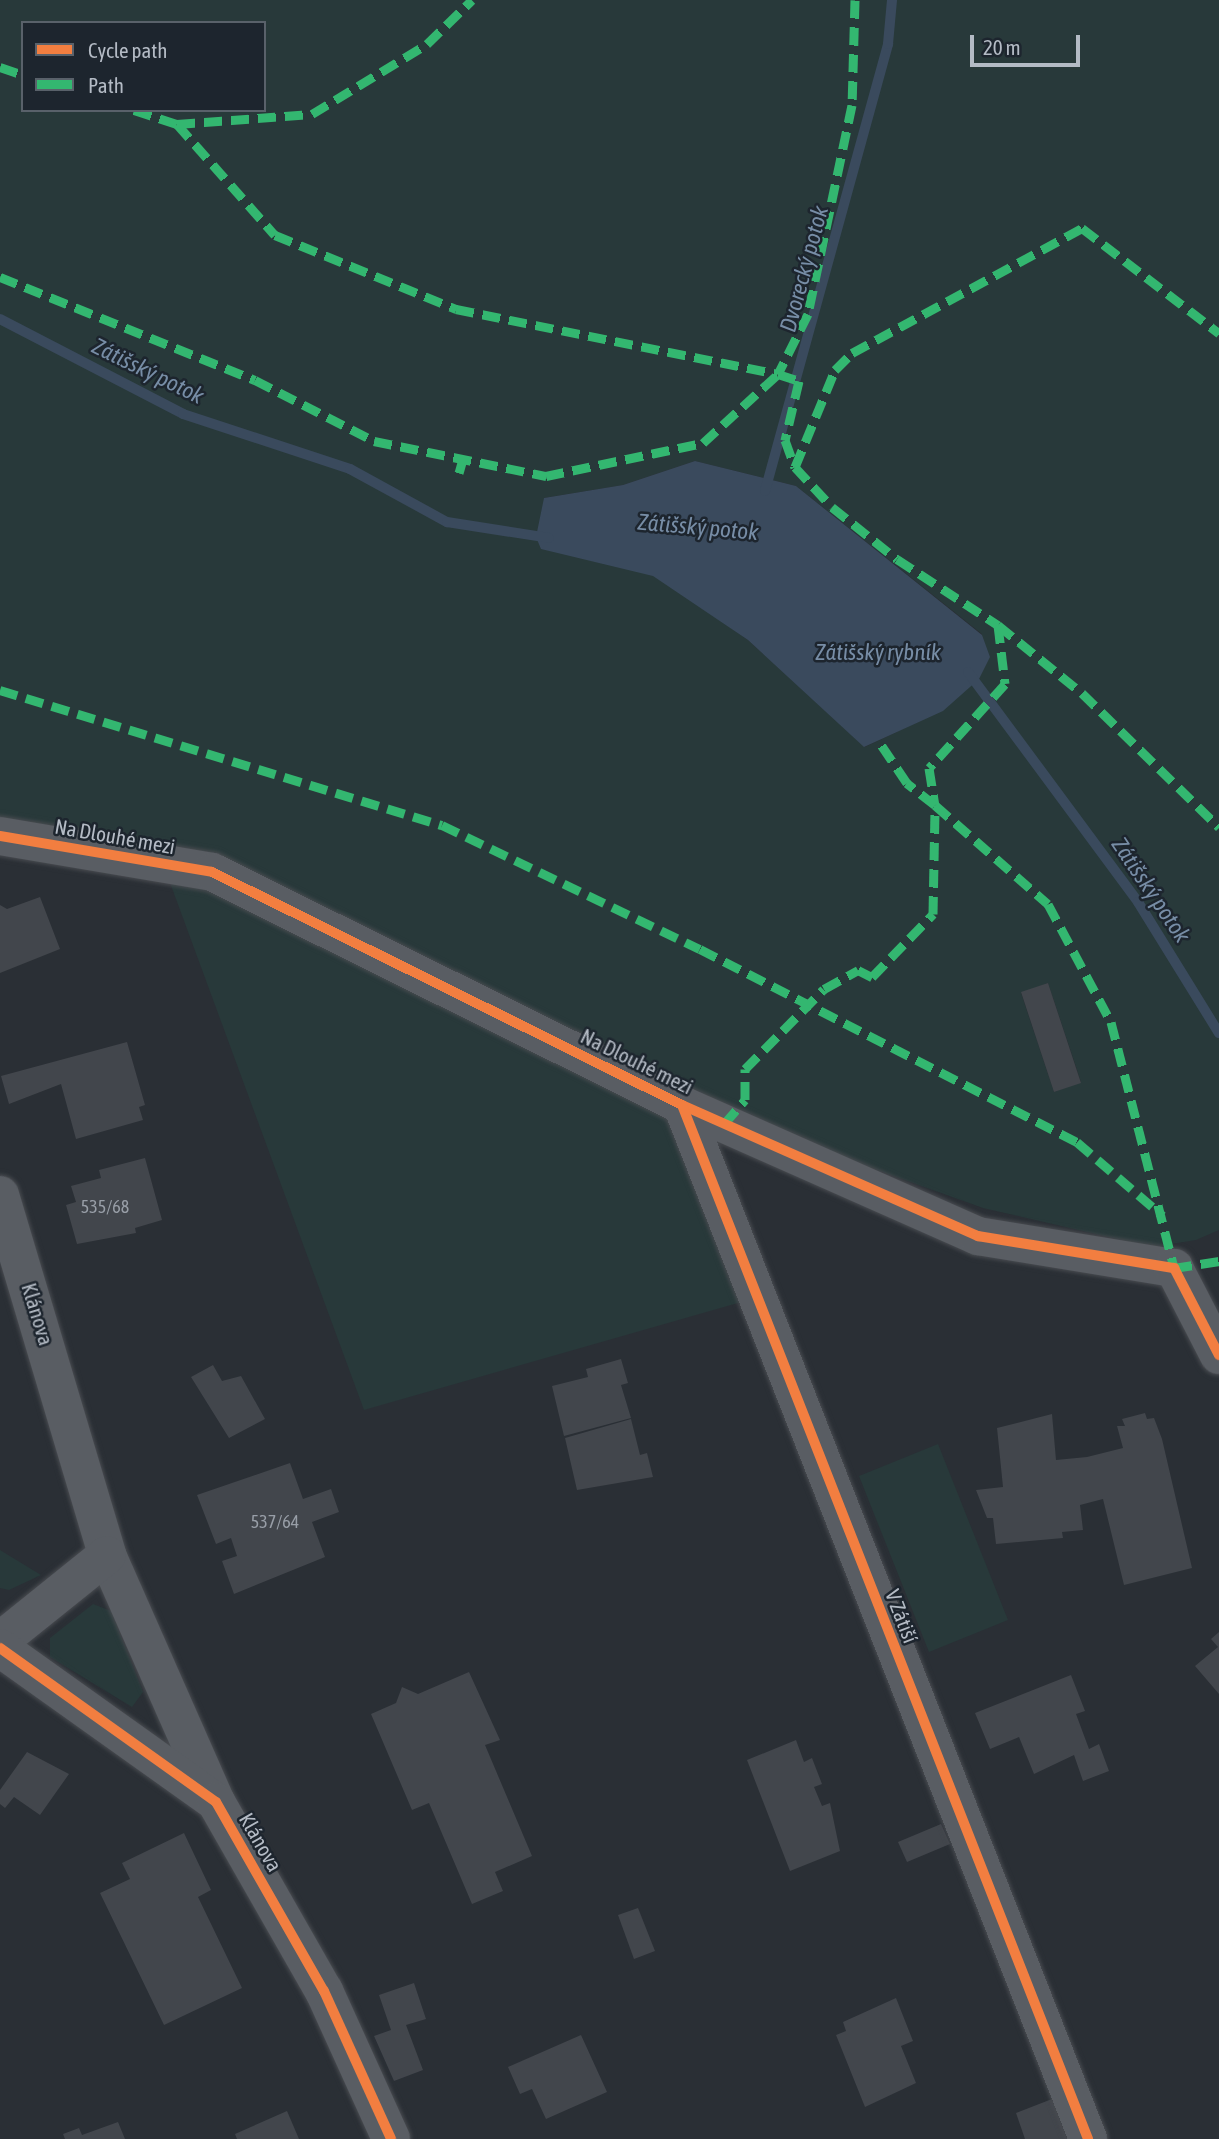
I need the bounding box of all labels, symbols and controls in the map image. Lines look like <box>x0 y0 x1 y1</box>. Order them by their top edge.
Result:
legend <box>21 21 266 112</box>
scale bar <box>974 21 1084 65</box>
text: 20 m <box>983 35 1021 59</box>
text: Cycle path <box>88 38 167 62</box>
text: Path <box>88 73 124 97</box>
water label: Dvorecký potok <box>774 203 834 335</box>
water label: Zátišský potok <box>88 332 208 410</box>
water label: Zátišský potok <box>637 508 759 546</box>
water label: Zátišský rybník <box>815 638 941 666</box>
street label: Na Dlouhé mezi <box>53 813 177 859</box>
water label: Zátišský potok <box>1106 832 1196 948</box>
street label: Na Dlouhé mezi <box>577 1023 697 1099</box>
house number: 535/68 <box>81 1196 129 1218</box>
street label: Klánova <box>17 1280 59 1348</box>
house number: 537/64 <box>251 1511 299 1533</box>
street label: V Zátiší <box>880 1586 924 1646</box>
street label: Klánova <box>234 1808 288 1876</box>

